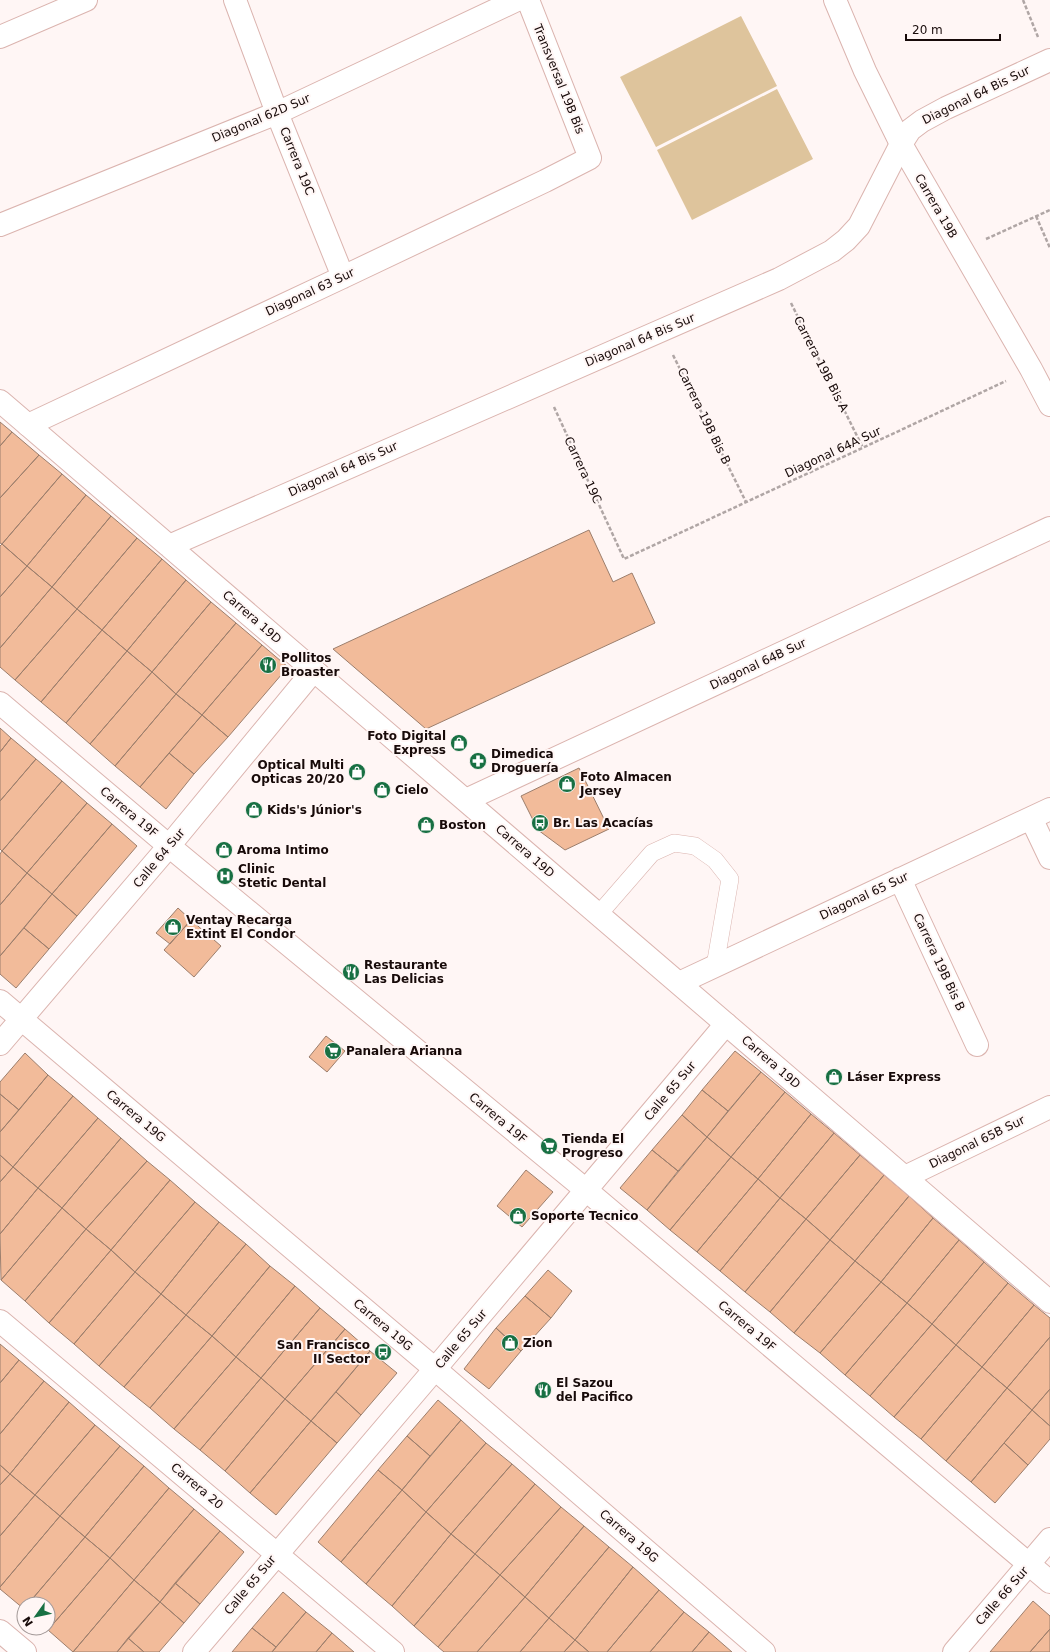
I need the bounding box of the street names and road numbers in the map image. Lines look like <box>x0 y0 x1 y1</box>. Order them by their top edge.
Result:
street label: Transversal 19B Bis <box>530 21 587 136</box>
street label: Diagonal 64 Bis Sur <box>920 63 1032 127</box>
street label: Diagonal 62D Sur <box>210 91 312 145</box>
street label: Carrera 19C <box>277 125 317 197</box>
street label: Carrera 19B <box>912 171 960 241</box>
street label: Diagonal 63 Sur <box>263 265 357 319</box>
street label: Diagonal 64 Bis Sur <box>583 311 697 369</box>
street label: Carrera 19B Bis A <box>791 314 852 415</box>
street label: Carrera 19B Bis B <box>675 365 733 467</box>
street label: Diagonal 64A Sur <box>783 424 883 480</box>
street label: Carrera 19C <box>561 434 605 506</box>
street label: Diagonal 64 Bis Sur <box>286 439 400 499</box>
street label: Carrera 19D <box>220 588 284 646</box>
street label: Diagonal 64B Sur <box>708 636 808 692</box>
street label: Carrera 19F <box>97 784 161 840</box>
street label: Carrera 19D <box>493 822 557 880</box>
street label: Calle 64 Sur <box>130 826 188 890</box>
street label: Diagonal 65 Sur <box>817 869 911 923</box>
street label: Carrera 19B Bis B <box>910 911 968 1013</box>
street label: Carrera 19D <box>739 1033 803 1091</box>
street label: Calle 65 Sur <box>641 1059 699 1123</box>
street label: Carrera 19G <box>103 1087 169 1145</box>
street label: Carrera 19F <box>466 1090 530 1146</box>
street label: Diagonal 65B Sur <box>927 1113 1027 1171</box>
street label: Carrera 19G <box>350 1296 416 1354</box>
street label: Carrera 19F <box>715 1298 779 1354</box>
street label: Calle 65 Sur <box>432 1307 490 1371</box>
street label: Carrera 20 <box>168 1460 226 1512</box>
street label: Carrera 19G <box>597 1507 661 1565</box>
street label: Calle 65 Sur <box>221 1553 279 1617</box>
street label: Calle 66 Sur <box>973 1564 1031 1628</box>

